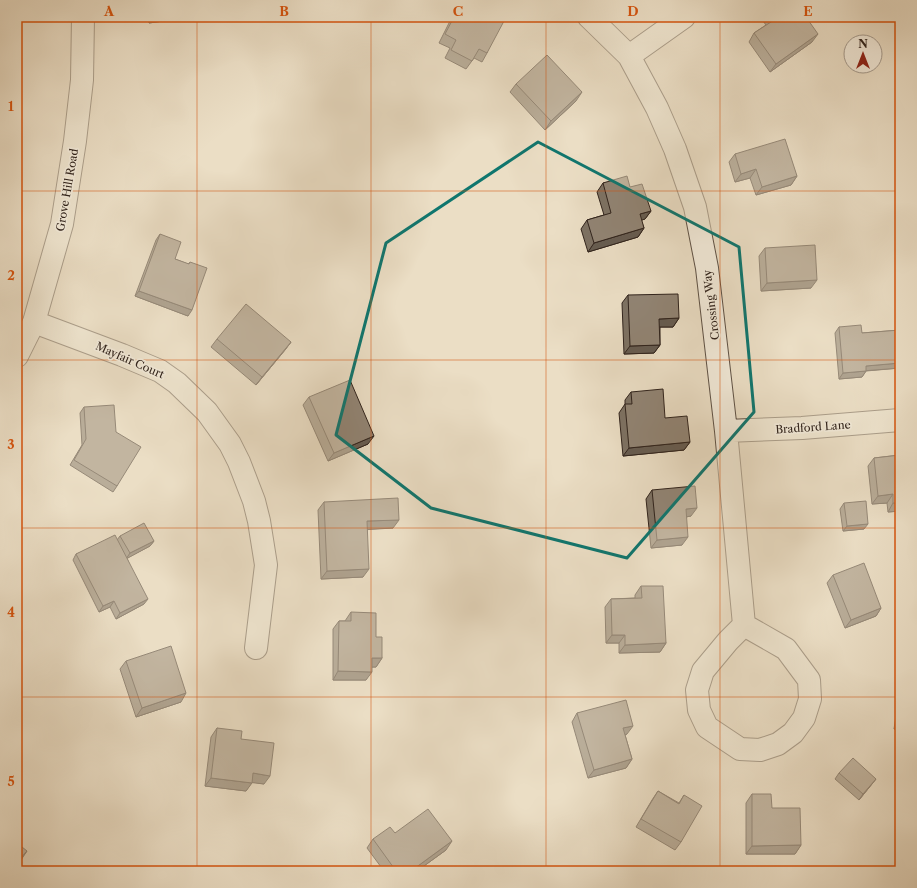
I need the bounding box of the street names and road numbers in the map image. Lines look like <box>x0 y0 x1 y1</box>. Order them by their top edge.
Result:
street label: Grove Hill Road <box>53 147 81 233</box>
street label: Crossing Way <box>700 268 722 341</box>
street label: Mayfair Court <box>94 339 167 381</box>
street label: Bradford Lane <box>775 417 851 437</box>

